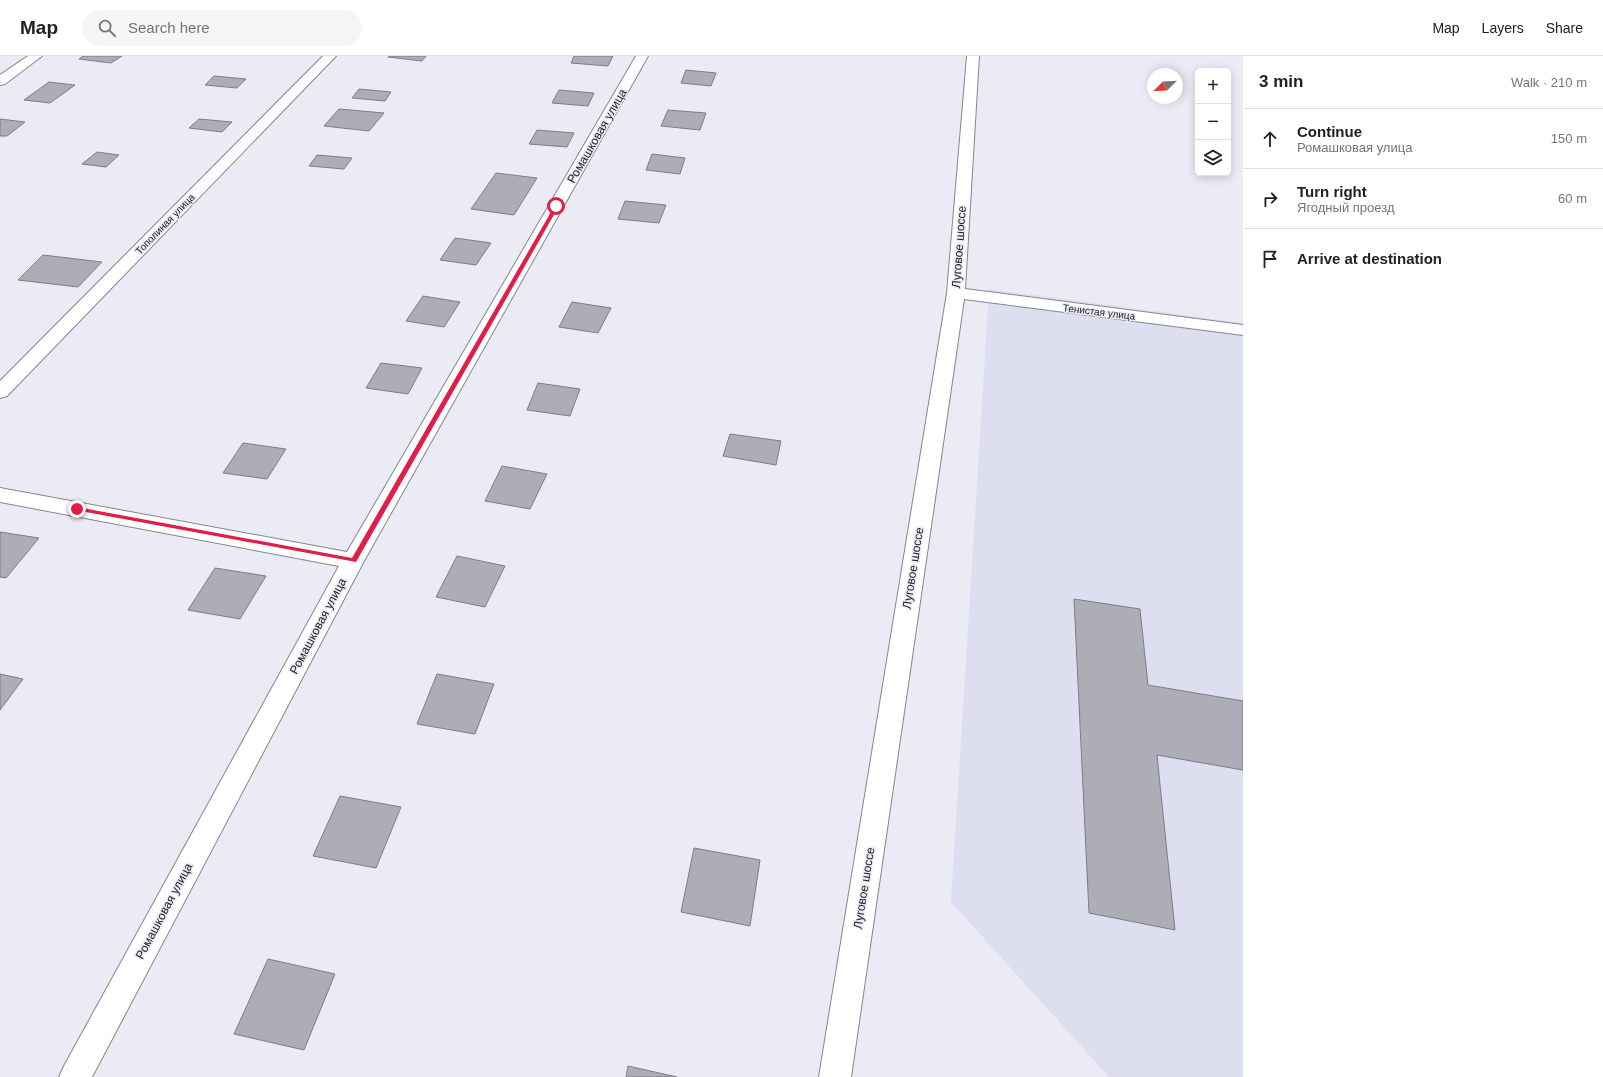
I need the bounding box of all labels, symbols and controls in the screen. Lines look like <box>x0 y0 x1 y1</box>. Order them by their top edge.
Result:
search box <box>82 10 362 46</box>
text: Map <box>20 17 58 38</box>
icon: search <box>96 17 118 39</box>
text: Search here <box>128 19 210 36</box>
text: Map <box>1432 20 1460 36</box>
text: Layers <box>1482 20 1524 36</box>
text: Share <box>1546 20 1583 36</box>
north arrow <box>1147 68 1183 104</box>
map controls <box>1195 68 1231 176</box>
button: + <box>1195 68 1231 104</box>
text: 3 min <box>1259 72 1303 91</box>
text: Walk · 210 m <box>1511 75 1587 90</box>
street label: Ромашковая улица <box>564 86 630 186</box>
button: − <box>1195 104 1231 140</box>
text: Continue <box>1297 123 1362 140</box>
icon: ahead <box>1259 128 1281 150</box>
text: 150 m <box>1551 131 1587 146</box>
button: layers <box>1195 140 1231 176</box>
text: Ромашковая улица <box>1297 140 1412 155</box>
text: Turn right <box>1297 183 1367 200</box>
icon: right <box>1259 188 1281 210</box>
street label: Тополиная улица <box>133 191 197 257</box>
text: 60 m <box>1558 191 1587 206</box>
route start <box>547 197 565 215</box>
text: Ягодный проезд <box>1297 200 1394 215</box>
street label: Луговое шоссе <box>949 205 969 289</box>
icon: arrive <box>1259 248 1281 270</box>
text: Arrive at destination <box>1297 250 1442 267</box>
street label: Тенистая улица <box>1062 302 1136 322</box>
route end <box>68 500 86 518</box>
street label: Луговое шоссе <box>900 526 926 610</box>
street label: Ромашковая улица <box>287 575 349 676</box>
street label: Луговое шоссе <box>851 846 877 930</box>
street label: Ромашковая улица <box>133 860 195 961</box>

